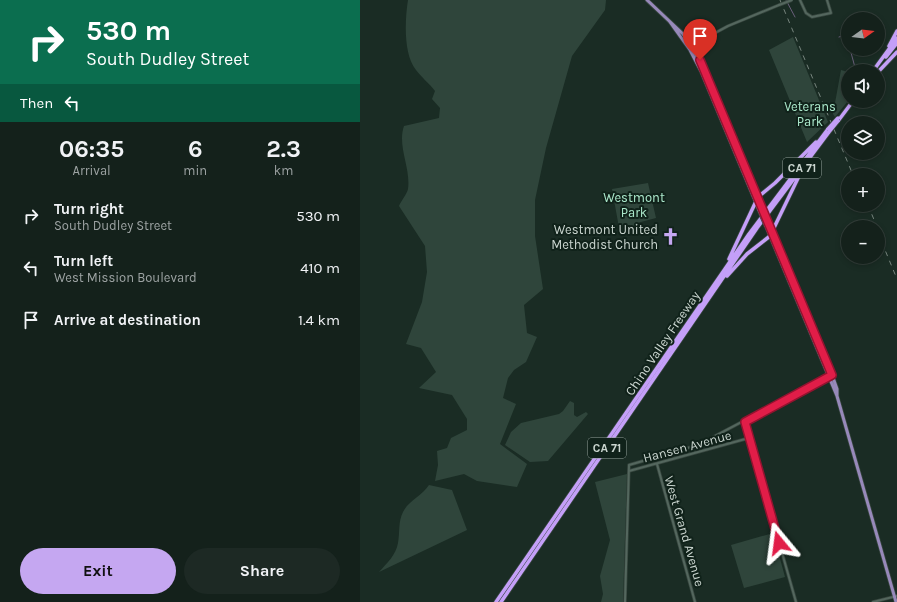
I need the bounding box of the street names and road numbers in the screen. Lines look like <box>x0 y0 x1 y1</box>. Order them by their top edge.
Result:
road number: CA 71 <box>783 158 821 178</box>
street label: Chino Valley Freeway <box>622 288 703 398</box>
street label: Hansen Avenue <box>641 427 733 465</box>
road number: CA 71 <box>588 438 626 458</box>
street label: West Grand Avenue <box>662 474 708 588</box>

